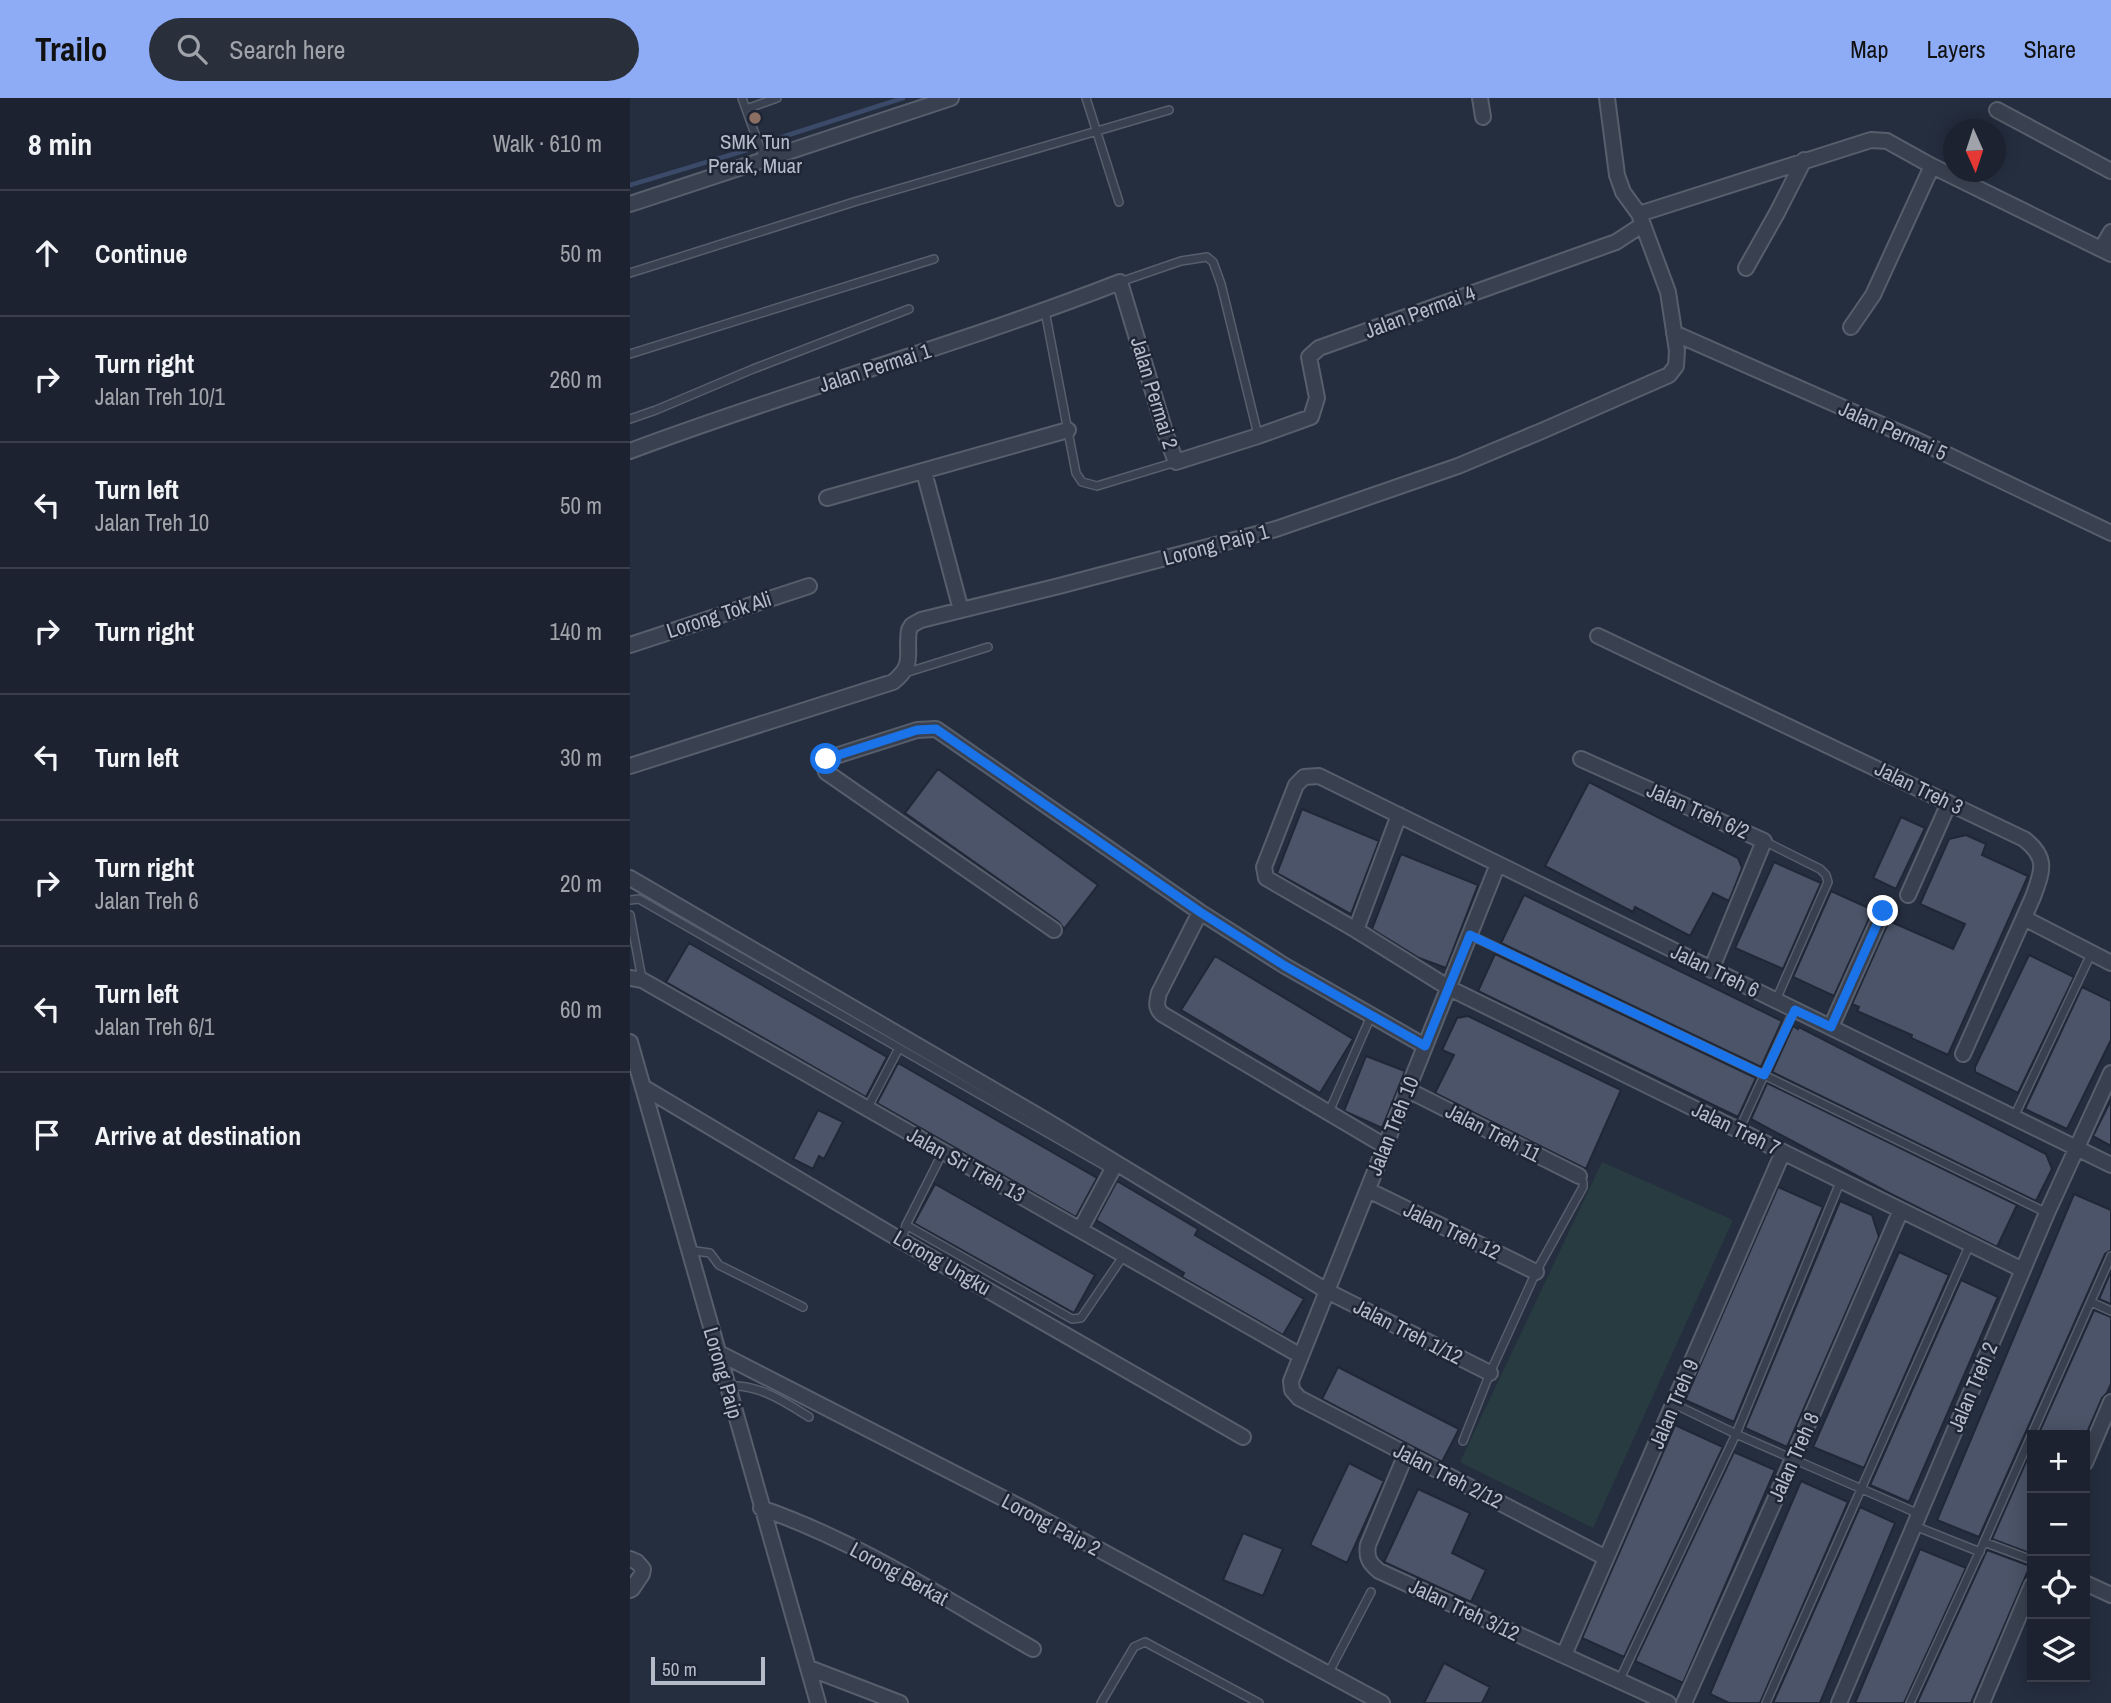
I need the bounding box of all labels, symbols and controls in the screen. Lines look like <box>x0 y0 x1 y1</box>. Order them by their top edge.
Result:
search box <box>149 18 639 81</box>
text: Trailo <box>35 27 107 71</box>
icon: search <box>173 30 211 68</box>
text: Search here <box>229 32 345 67</box>
text: Map <box>1850 33 1888 65</box>
text: Layers <box>1926 33 1985 65</box>
text: Share <box>2023 33 2076 65</box>
marker: SMK Tun Perak, Muar <box>747 110 763 126</box>
north arrow <box>1943 119 2006 182</box>
text: 8 min <box>28 124 92 164</box>
place label: SMK Tun Perak, Muar <box>708 127 802 180</box>
text: Walk · 610 m <box>493 128 602 159</box>
icon: ahead <box>28 234 66 272</box>
text: Continue <box>95 236 187 271</box>
text: 50 m <box>560 238 602 269</box>
street label: Jalan Permai 4 <box>1360 278 1480 345</box>
street label: Jalan Permai 2 <box>1124 333 1185 452</box>
street label: Jalan Permai 1 <box>815 336 935 399</box>
text: Turn right <box>95 346 194 381</box>
icon: right <box>28 360 66 398</box>
text: 260 m <box>550 364 602 395</box>
text: Jalan Treh 10/1 <box>95 381 225 412</box>
street label: Jalan Permai 5 <box>1834 394 1952 467</box>
text: Turn left <box>95 472 179 507</box>
icon: left <box>28 486 66 524</box>
text: 50 m <box>560 490 602 521</box>
text: Jalan Treh 10 <box>95 507 209 538</box>
street label: Lorong Paip 1 <box>1160 516 1272 573</box>
street label: Lorong Tok Ali <box>663 584 775 645</box>
icon: right <box>28 612 66 650</box>
text: Turn right <box>95 614 194 649</box>
text: 140 m <box>550 616 602 647</box>
icon: left <box>28 738 66 776</box>
text: Turn left <box>95 740 179 775</box>
text: 30 m <box>560 742 602 773</box>
route start <box>810 743 841 774</box>
street label: Jalan Treh 3 <box>1870 754 1968 821</box>
street label: Jalan Treh 6/2 <box>1642 775 1754 846</box>
text: Turn right <box>95 850 194 885</box>
icon: right <box>28 864 66 902</box>
text: 20 m <box>560 868 602 899</box>
text: Jalan Treh 6 <box>95 885 199 916</box>
route end <box>1867 895 1898 926</box>
street label: Jalan Treh 6 <box>1666 937 1764 1004</box>
text: Turn left <box>95 976 179 1011</box>
icon: left <box>28 990 66 1028</box>
text: 60 m <box>560 994 602 1025</box>
text: Jalan Treh 6/1 <box>95 1011 215 1042</box>
street label: Jalan Treh 10 <box>1360 1072 1426 1180</box>
street label: Jalan Treh 7 <box>1687 1095 1785 1162</box>
street label: Jalan Treh 11 <box>1441 1096 1546 1169</box>
icon: arrive <box>28 1116 66 1154</box>
text: Arrive at destination <box>95 1118 301 1153</box>
street label: Jalan Sri Treh 13 <box>902 1120 1031 1209</box>
street label: Jalan Treh 12 <box>1399 1195 1505 1266</box>
street label: Lorong Ungku <box>888 1223 996 1302</box>
street label: Jalan Treh 1/12 <box>1349 1292 1468 1371</box>
street label: Lorong Paip <box>697 1324 750 1422</box>
street label: Jalan Treh 2 <box>1941 1338 2004 1436</box>
street label: Jalan Treh 9 <box>1642 1355 1705 1453</box>
street label: Jalan Treh 8 <box>1761 1408 1826 1506</box>
map controls <box>2027 1430 2090 1682</box>
button: + <box>2027 1430 2090 1493</box>
street label: Jalan Treh 2/12 <box>1389 1436 1508 1515</box>
street label: Lorong Paip 2 <box>997 1486 1106 1563</box>
button: − <box>2027 1493 2090 1556</box>
street label: Lorong Berkat <box>845 1535 954 1613</box>
button: locate <box>2027 1556 2090 1619</box>
street label: Jalan Treh 3/12 <box>1404 1571 1524 1648</box>
button: layers <box>2027 1619 2090 1682</box>
scale bar <box>651 1654 765 1686</box>
text: 50 m <box>662 1656 697 1682</box>

